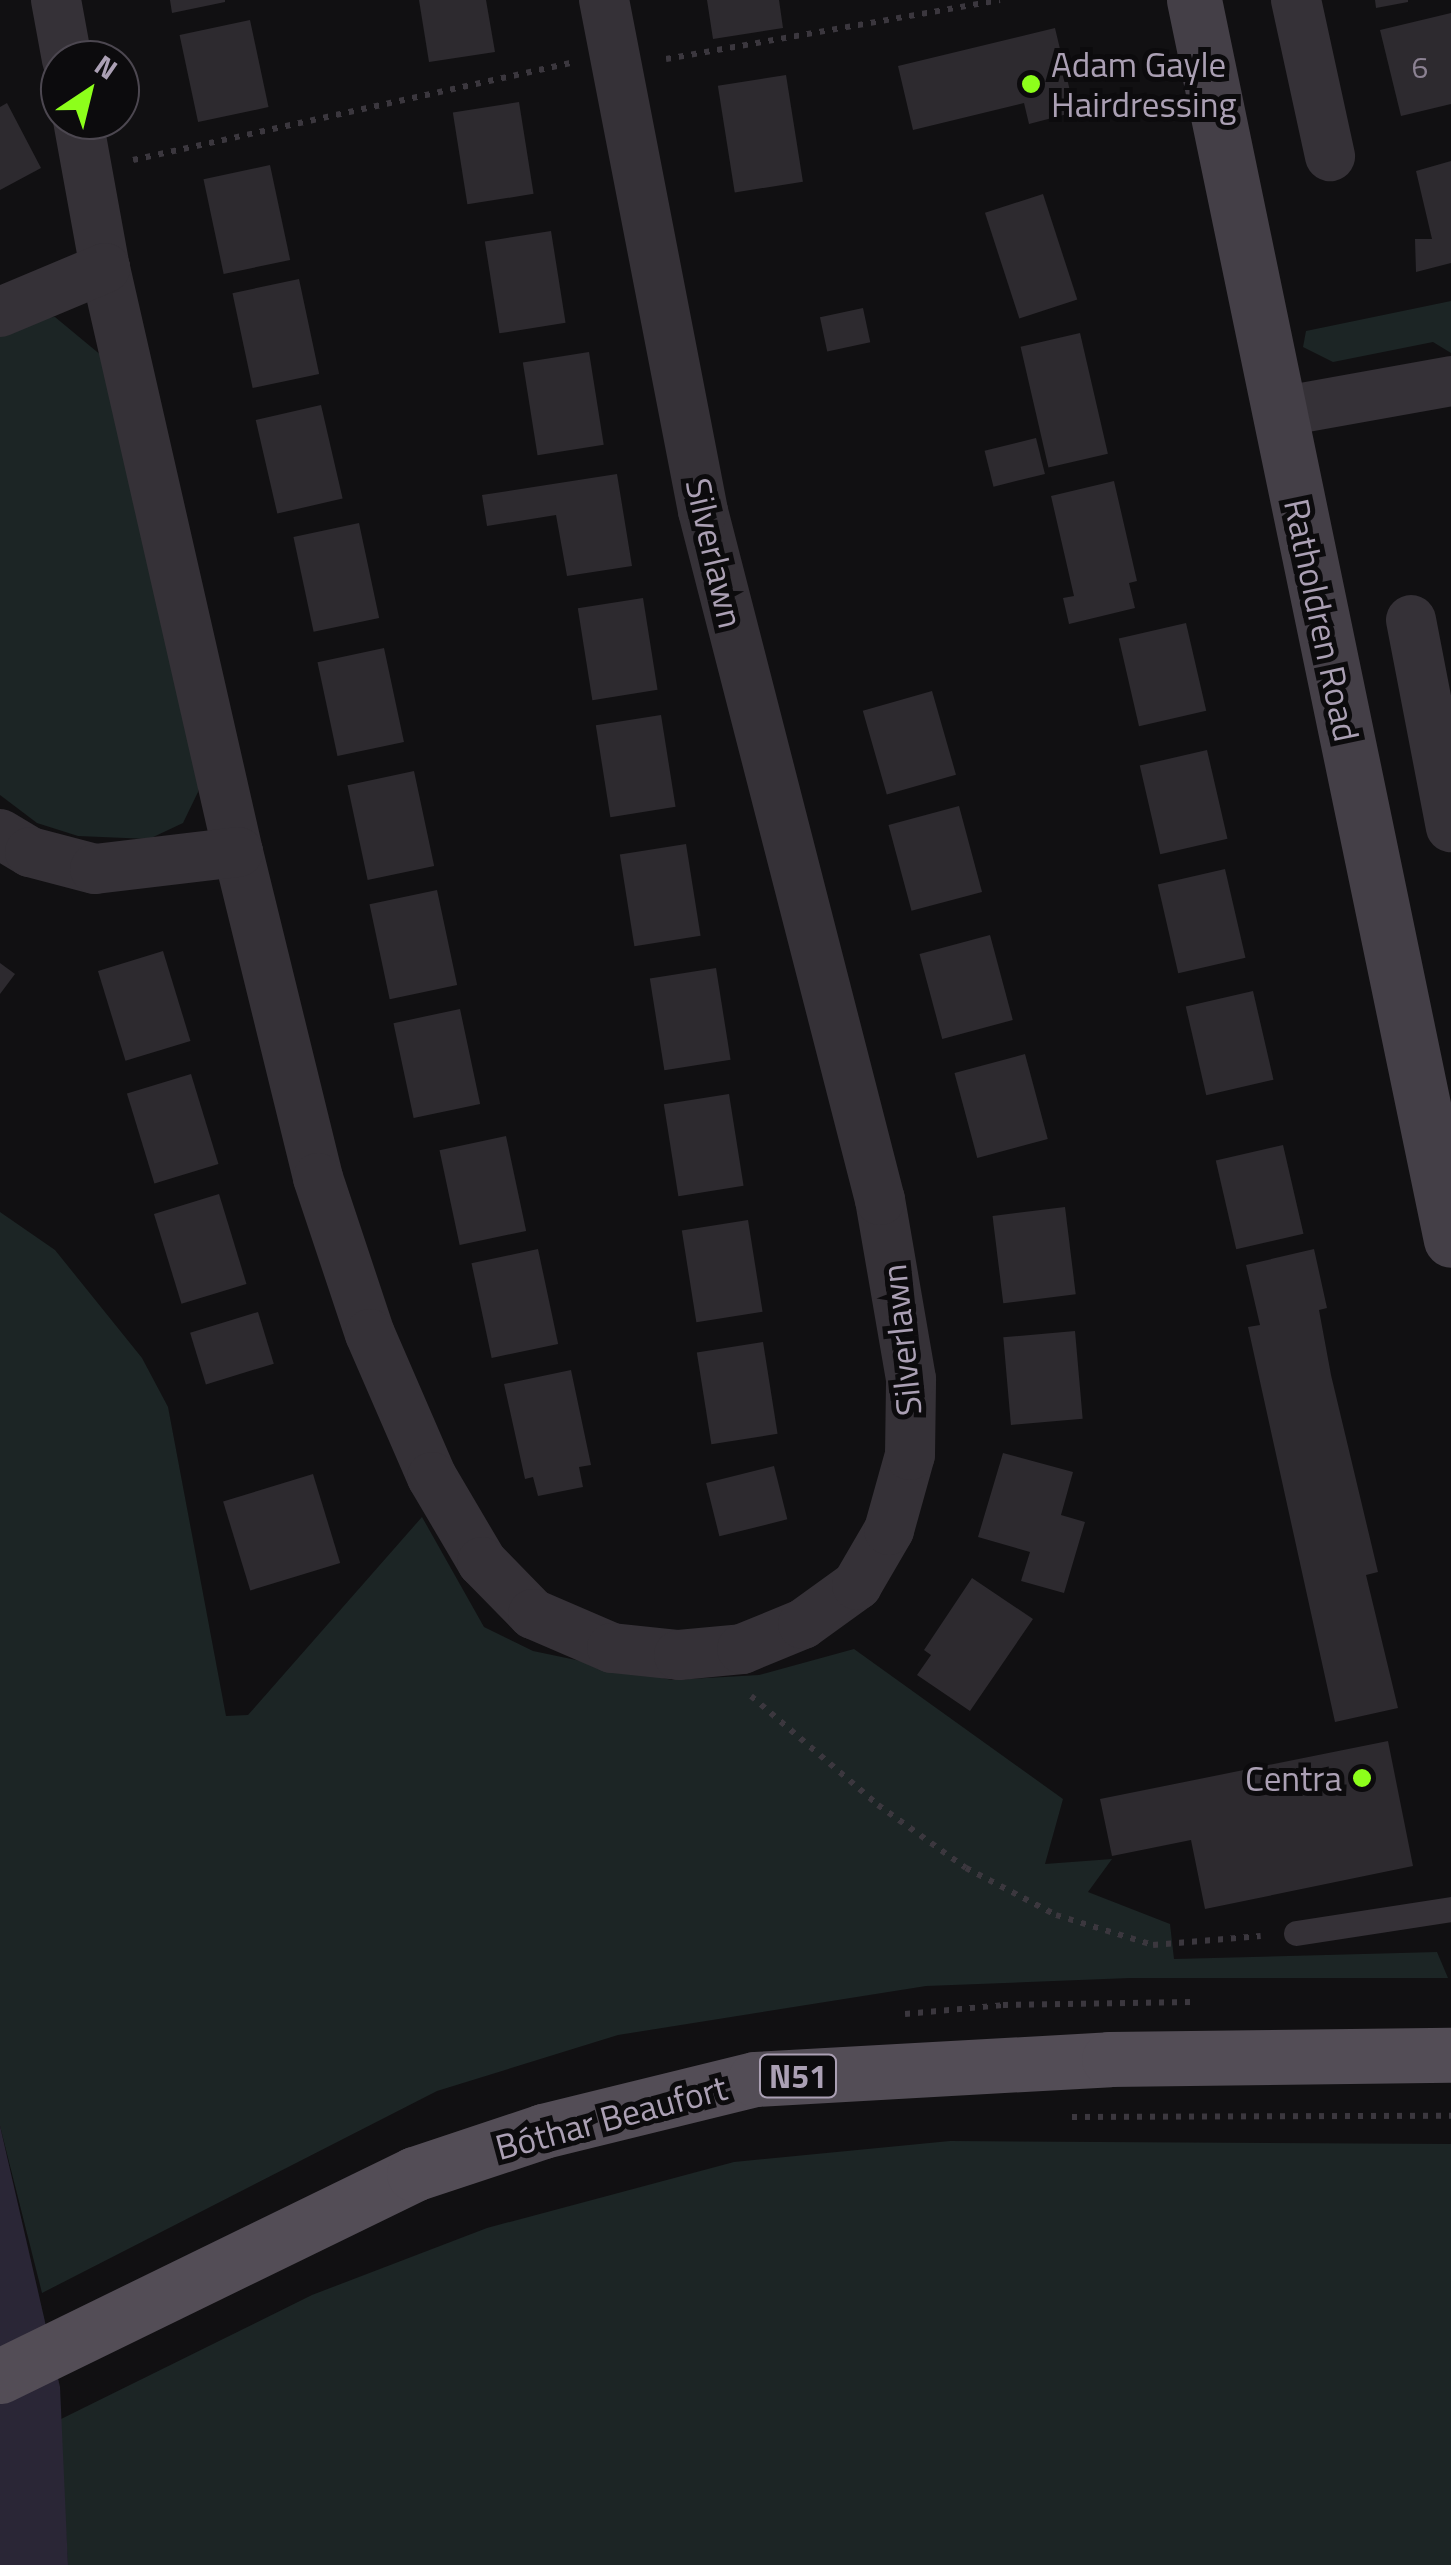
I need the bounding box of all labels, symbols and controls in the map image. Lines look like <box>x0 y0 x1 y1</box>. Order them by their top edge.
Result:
north arrow <box>40 40 140 140</box>
text: N <box>86 43 127 90</box>
place label: Adam Gayle Hairdressing <box>1051 43 1236 125</box>
house number: 6 <box>1412 49 1428 85</box>
marker: Adam Gayle Hairdressing <box>1020 73 1042 95</box>
street label: Silverlawn <box>677 474 753 632</box>
street label: Ratholdren Road <box>1276 495 1368 745</box>
street label: Silverlawn <box>872 1262 930 1418</box>
place label: Centra <box>1245 1757 1342 1799</box>
marker: Centra <box>1351 1767 1373 1789</box>
road number: N51 <box>758 2049 838 2103</box>
street label: Bóthar Beaufort <box>491 2066 731 2168</box>

